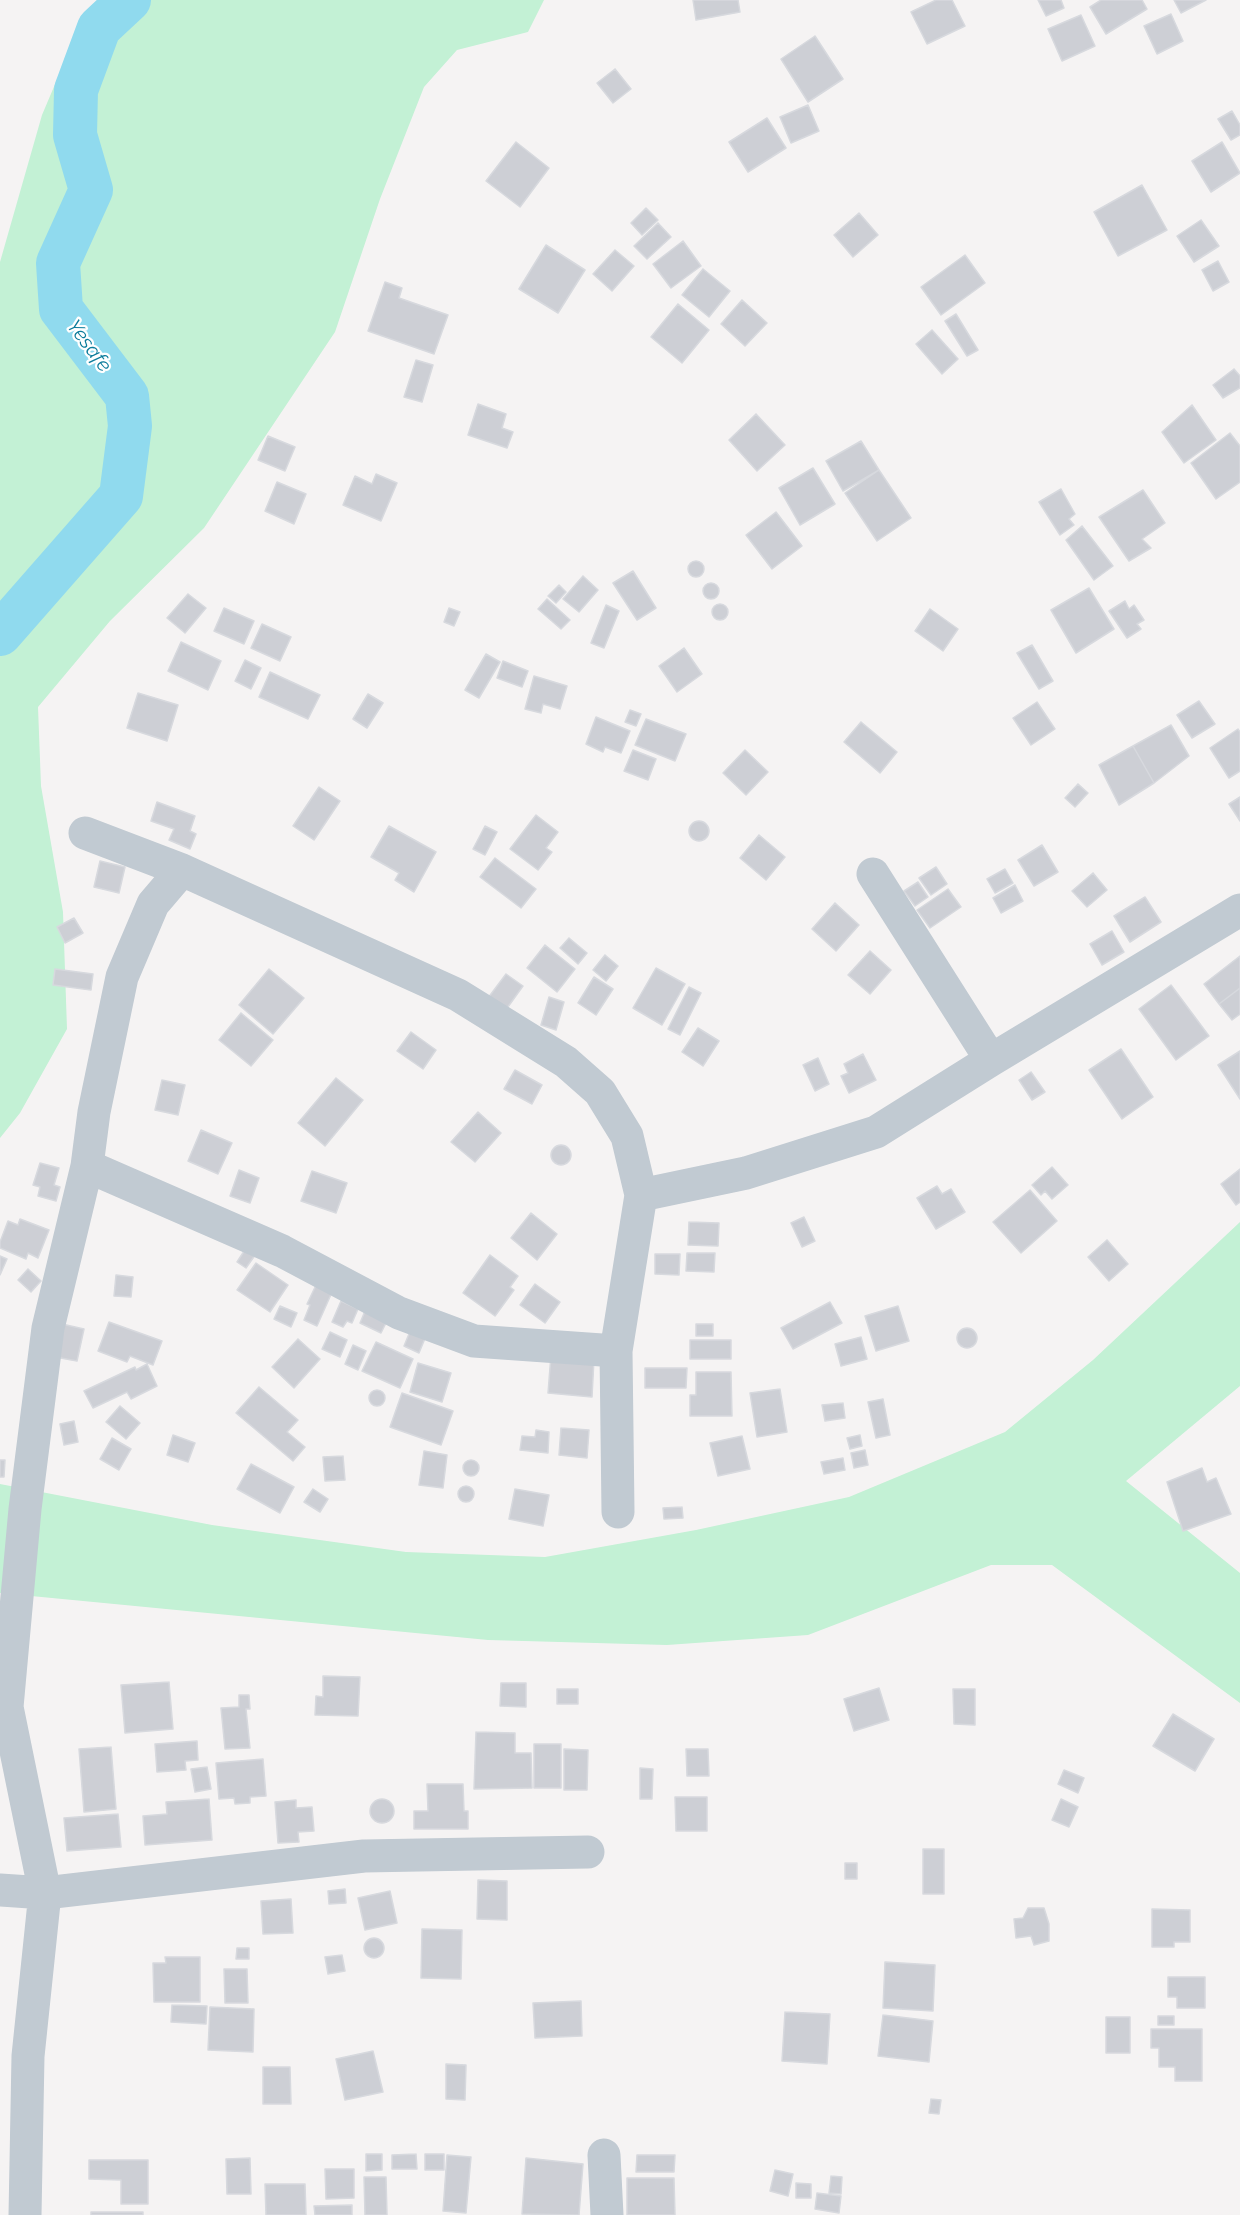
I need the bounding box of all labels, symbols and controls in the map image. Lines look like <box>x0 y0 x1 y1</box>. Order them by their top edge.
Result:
water label: Yesafe <box>62 315 116 377</box>

